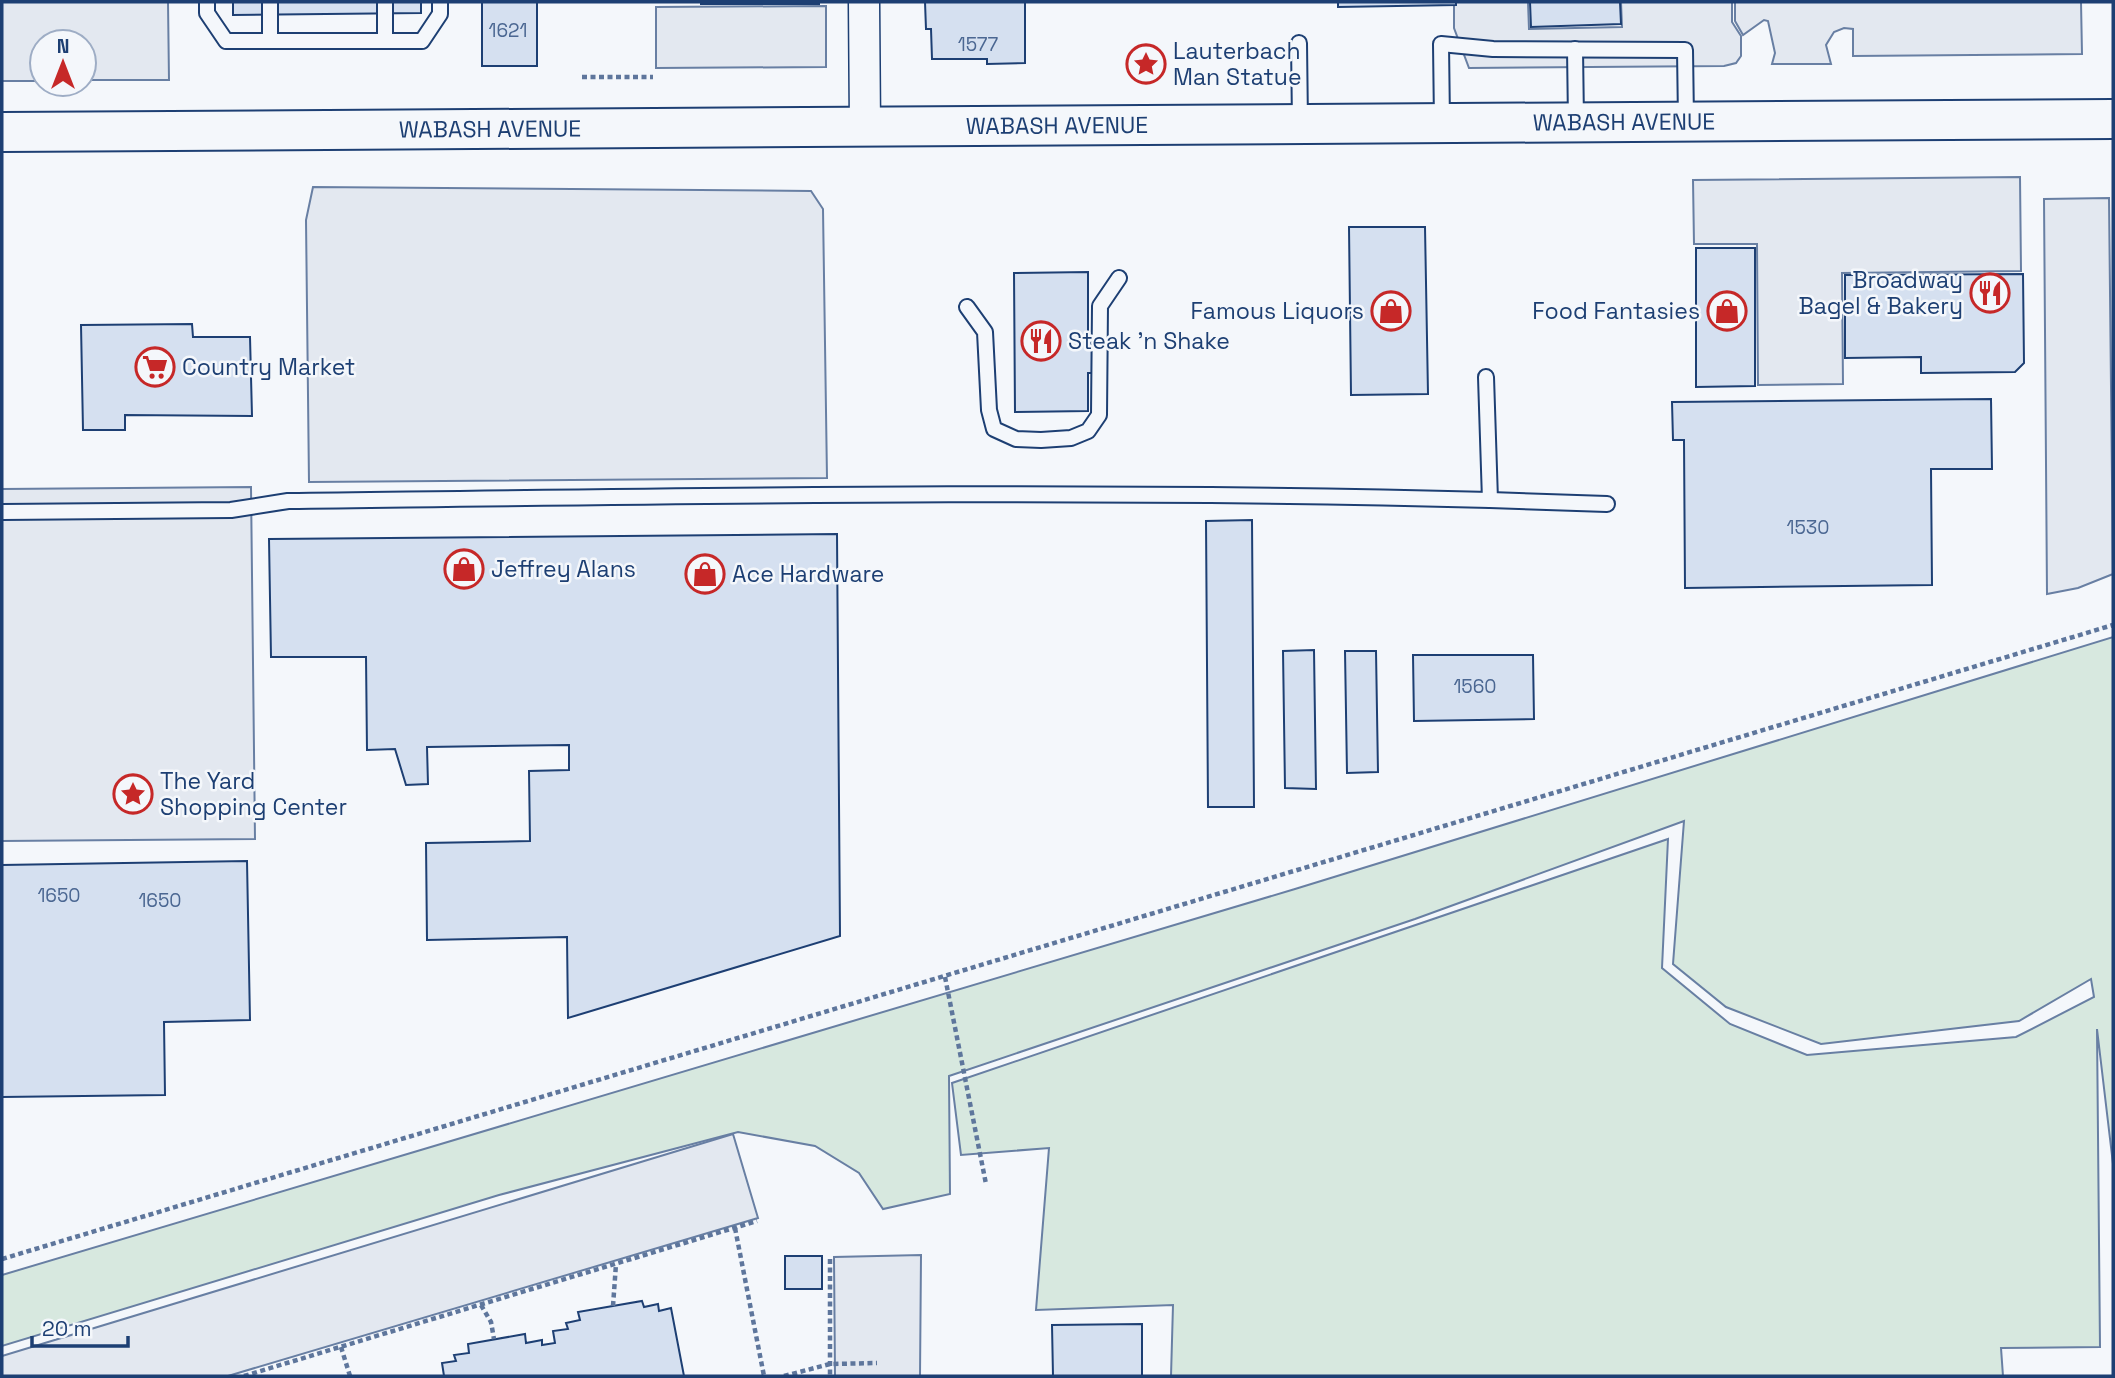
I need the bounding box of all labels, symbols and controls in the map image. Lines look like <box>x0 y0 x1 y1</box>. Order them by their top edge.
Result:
house number: 1621 <box>489 18 527 43</box>
north arrow <box>28 28 98 98</box>
house number: 1577 <box>958 32 999 57</box>
text: N <box>57 34 69 59</box>
place label: Lauterbach Man Statue <box>1173 36 1302 92</box>
place icon: Lauterbach Man Statue <box>1125 43 1167 85</box>
street label: WABASH AVENUE <box>1533 106 1715 138</box>
street label: WABASH AVENUE <box>966 110 1148 141</box>
street label: WABASH AVENUE <box>399 113 581 145</box>
place label: Broadway Bagel & Bakery <box>1799 265 1963 321</box>
restaurant icon: Broadway Bagel & Bakery <box>1969 272 2011 314</box>
shop icon: Famous Liquors <box>1370 290 1412 332</box>
shop icon: Food Fantasies <box>1706 290 1748 332</box>
place label: Famous Liquors <box>1191 296 1364 326</box>
place label: Food Fantasies <box>1532 296 1700 326</box>
restaurant icon: Steak 'n Shake <box>1020 320 1062 362</box>
place label: Steak 'n Shake <box>1068 326 1230 356</box>
supermarket icon: Country Market <box>134 346 176 388</box>
place label: Country Market <box>182 352 355 382</box>
house number: 1530 <box>1787 515 1829 540</box>
shop icon: Jeffrey Alans <box>443 548 485 590</box>
shop icon: Ace Hardware <box>684 553 726 595</box>
place label: Jeffrey Alans <box>491 554 636 584</box>
place label: Ace Hardware <box>732 559 884 589</box>
house number: 1560 <box>1453 674 1497 699</box>
place label: The Yard Shopping Center <box>160 766 347 822</box>
place icon: The Yard Shopping Center <box>112 773 154 815</box>
house number: 1650 <box>37 883 81 908</box>
house number: 1650 <box>138 888 182 913</box>
scale bar <box>32 1304 128 1348</box>
text: 20 m <box>42 1315 92 1342</box>

